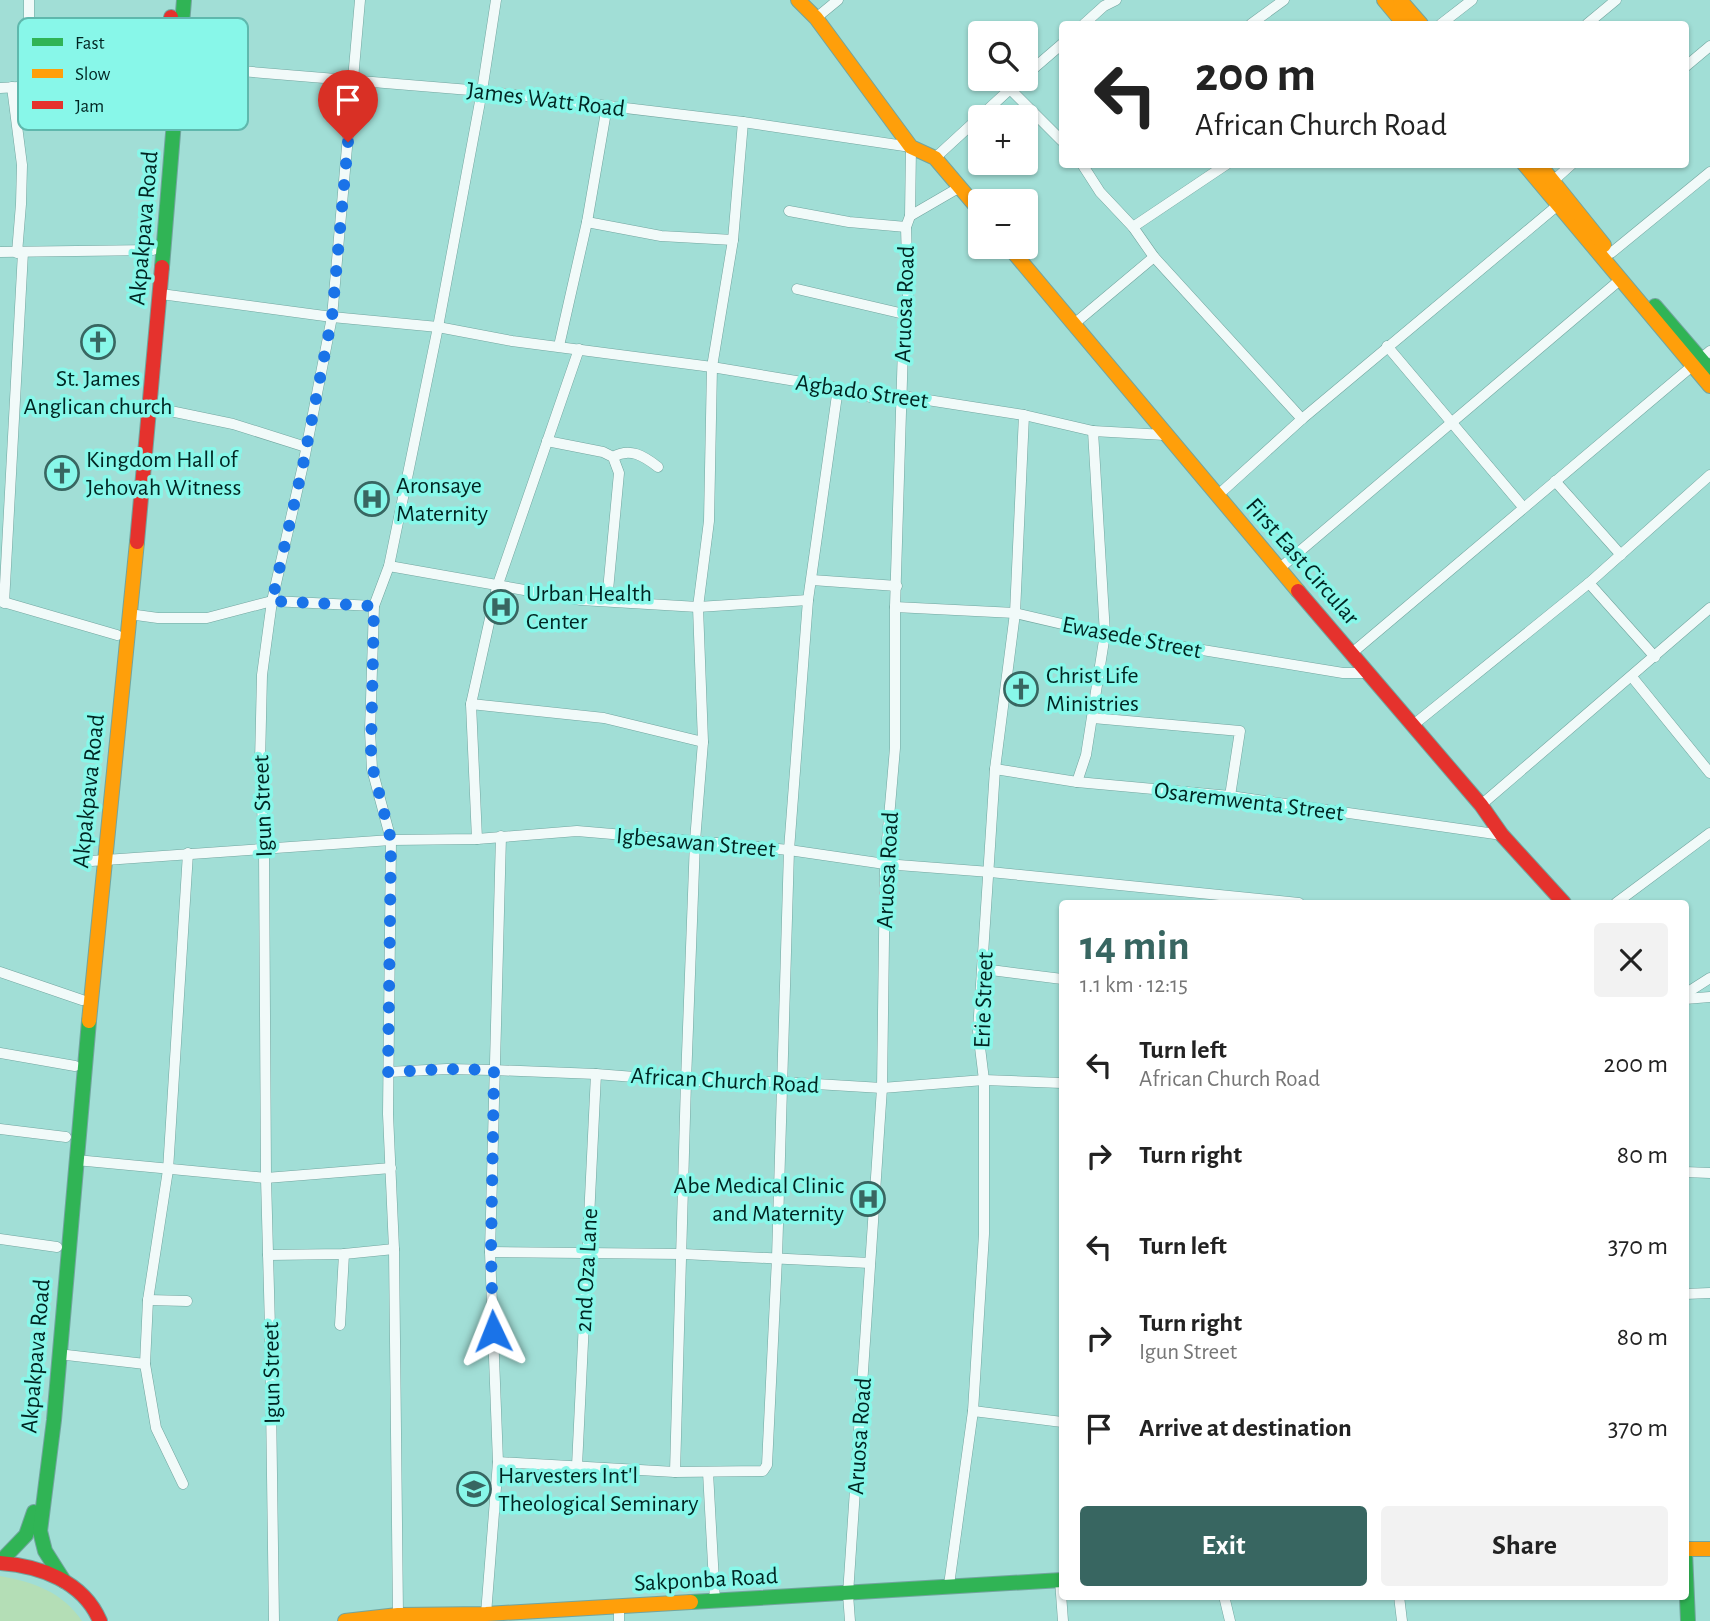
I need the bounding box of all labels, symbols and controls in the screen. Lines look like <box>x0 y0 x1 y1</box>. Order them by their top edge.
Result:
legend <box>18 18 248 130</box>
map controls <box>968 21 1038 259</box>
button: search <box>968 21 1038 91</box>
text: Fast <box>75 34 105 53</box>
icon: left <box>1080 49 1171 140</box>
text: 200 m <box>1195 51 1316 100</box>
text: Slow <box>75 65 111 84</box>
pin <box>318 70 378 142</box>
street label: James Watt Road <box>465 78 626 122</box>
icon: arrive <box>329 81 367 119</box>
text: Jam <box>75 97 104 116</box>
button: + <box>968 105 1038 175</box>
text: African Church Road <box>1195 109 1447 141</box>
street label: Akpakpava Road <box>125 150 163 306</box>
button: − <box>968 189 1038 259</box>
street label: Aruosa Road <box>891 245 919 363</box>
church icon: St. James Anglican church <box>79 323 117 361</box>
place label: St. James Anglican church <box>24 367 172 419</box>
street label: Agbado Street <box>794 371 930 413</box>
place label: Kingdom Hall of Jehovah Witness <box>86 448 241 500</box>
church icon: Kingdom Hall of Jehovah Witness <box>43 454 81 492</box>
place label: Aronsaye Maternity <box>396 474 488 526</box>
hospital icon: Aronsaye Maternity <box>353 480 391 518</box>
street label: First East Circular <box>1241 494 1364 630</box>
place label: Urban Health Center <box>526 582 652 634</box>
hospital icon: Urban Health Center <box>482 588 520 626</box>
street label: Ewasede Street <box>1060 613 1204 663</box>
place label: Christ Life Ministries <box>1046 664 1139 716</box>
church icon: Christ Life Ministries <box>1002 670 1040 708</box>
street label: Akpakpava Road <box>69 713 109 869</box>
street label: Igun Street <box>249 754 277 858</box>
street label: Osaremwenta Street <box>1153 778 1345 826</box>
street label: Aruosa Road <box>873 811 903 929</box>
street label: Igbesawan Street <box>615 824 777 862</box>
button: close <box>1594 923 1668 997</box>
text: 14 min <box>1080 925 1190 967</box>
street label: Erie Street <box>970 951 998 1049</box>
text: 1.1 km · 12:15 <box>1080 974 1188 997</box>
text: Turn left <box>1139 1037 1227 1063</box>
icon: left <box>1080 1046 1118 1084</box>
text: 200 m <box>1604 1051 1668 1077</box>
street label: African Church Road <box>630 1064 820 1098</box>
text: African Church Road <box>1139 1068 1320 1091</box>
icon: right <box>1080 1137 1118 1175</box>
text: Turn right <box>1139 1142 1242 1168</box>
text: 80 m <box>1617 1142 1668 1168</box>
place label: Abe Medical Clinic and Maternity <box>673 1174 844 1226</box>
hospital icon: Abe Medical Clinic and Maternity <box>849 1180 887 1218</box>
street label: 2nd Oza Lane <box>572 1207 602 1333</box>
icon: left <box>1080 1228 1118 1266</box>
text: Turn left <box>1139 1233 1227 1259</box>
text: 370 m <box>1608 1233 1668 1259</box>
street label: Akpakpava Road <box>17 1278 55 1434</box>
position arrow <box>456 1294 530 1368</box>
text: Turn right <box>1139 1310 1242 1336</box>
icon: right <box>1080 1319 1118 1357</box>
street label: Igun Street <box>259 1321 285 1424</box>
text: 80 m <box>1617 1324 1668 1350</box>
text: Igun Street <box>1139 1341 1237 1364</box>
street label: Aruosa Road <box>844 1377 876 1495</box>
icon: arrive <box>1080 1410 1118 1448</box>
text: Arrive at destination <box>1139 1415 1352 1441</box>
text: 370 m <box>1608 1415 1668 1441</box>
place label: Harvesters Int'l Theological Seminary <box>498 1464 698 1516</box>
school or university icon: Harvesters Int'l Theological Seminary <box>455 1470 493 1508</box>
button: Exit <box>1080 1506 1367 1586</box>
button: Share <box>1381 1506 1668 1586</box>
street label: Sakponba Road <box>633 1564 779 1596</box>

